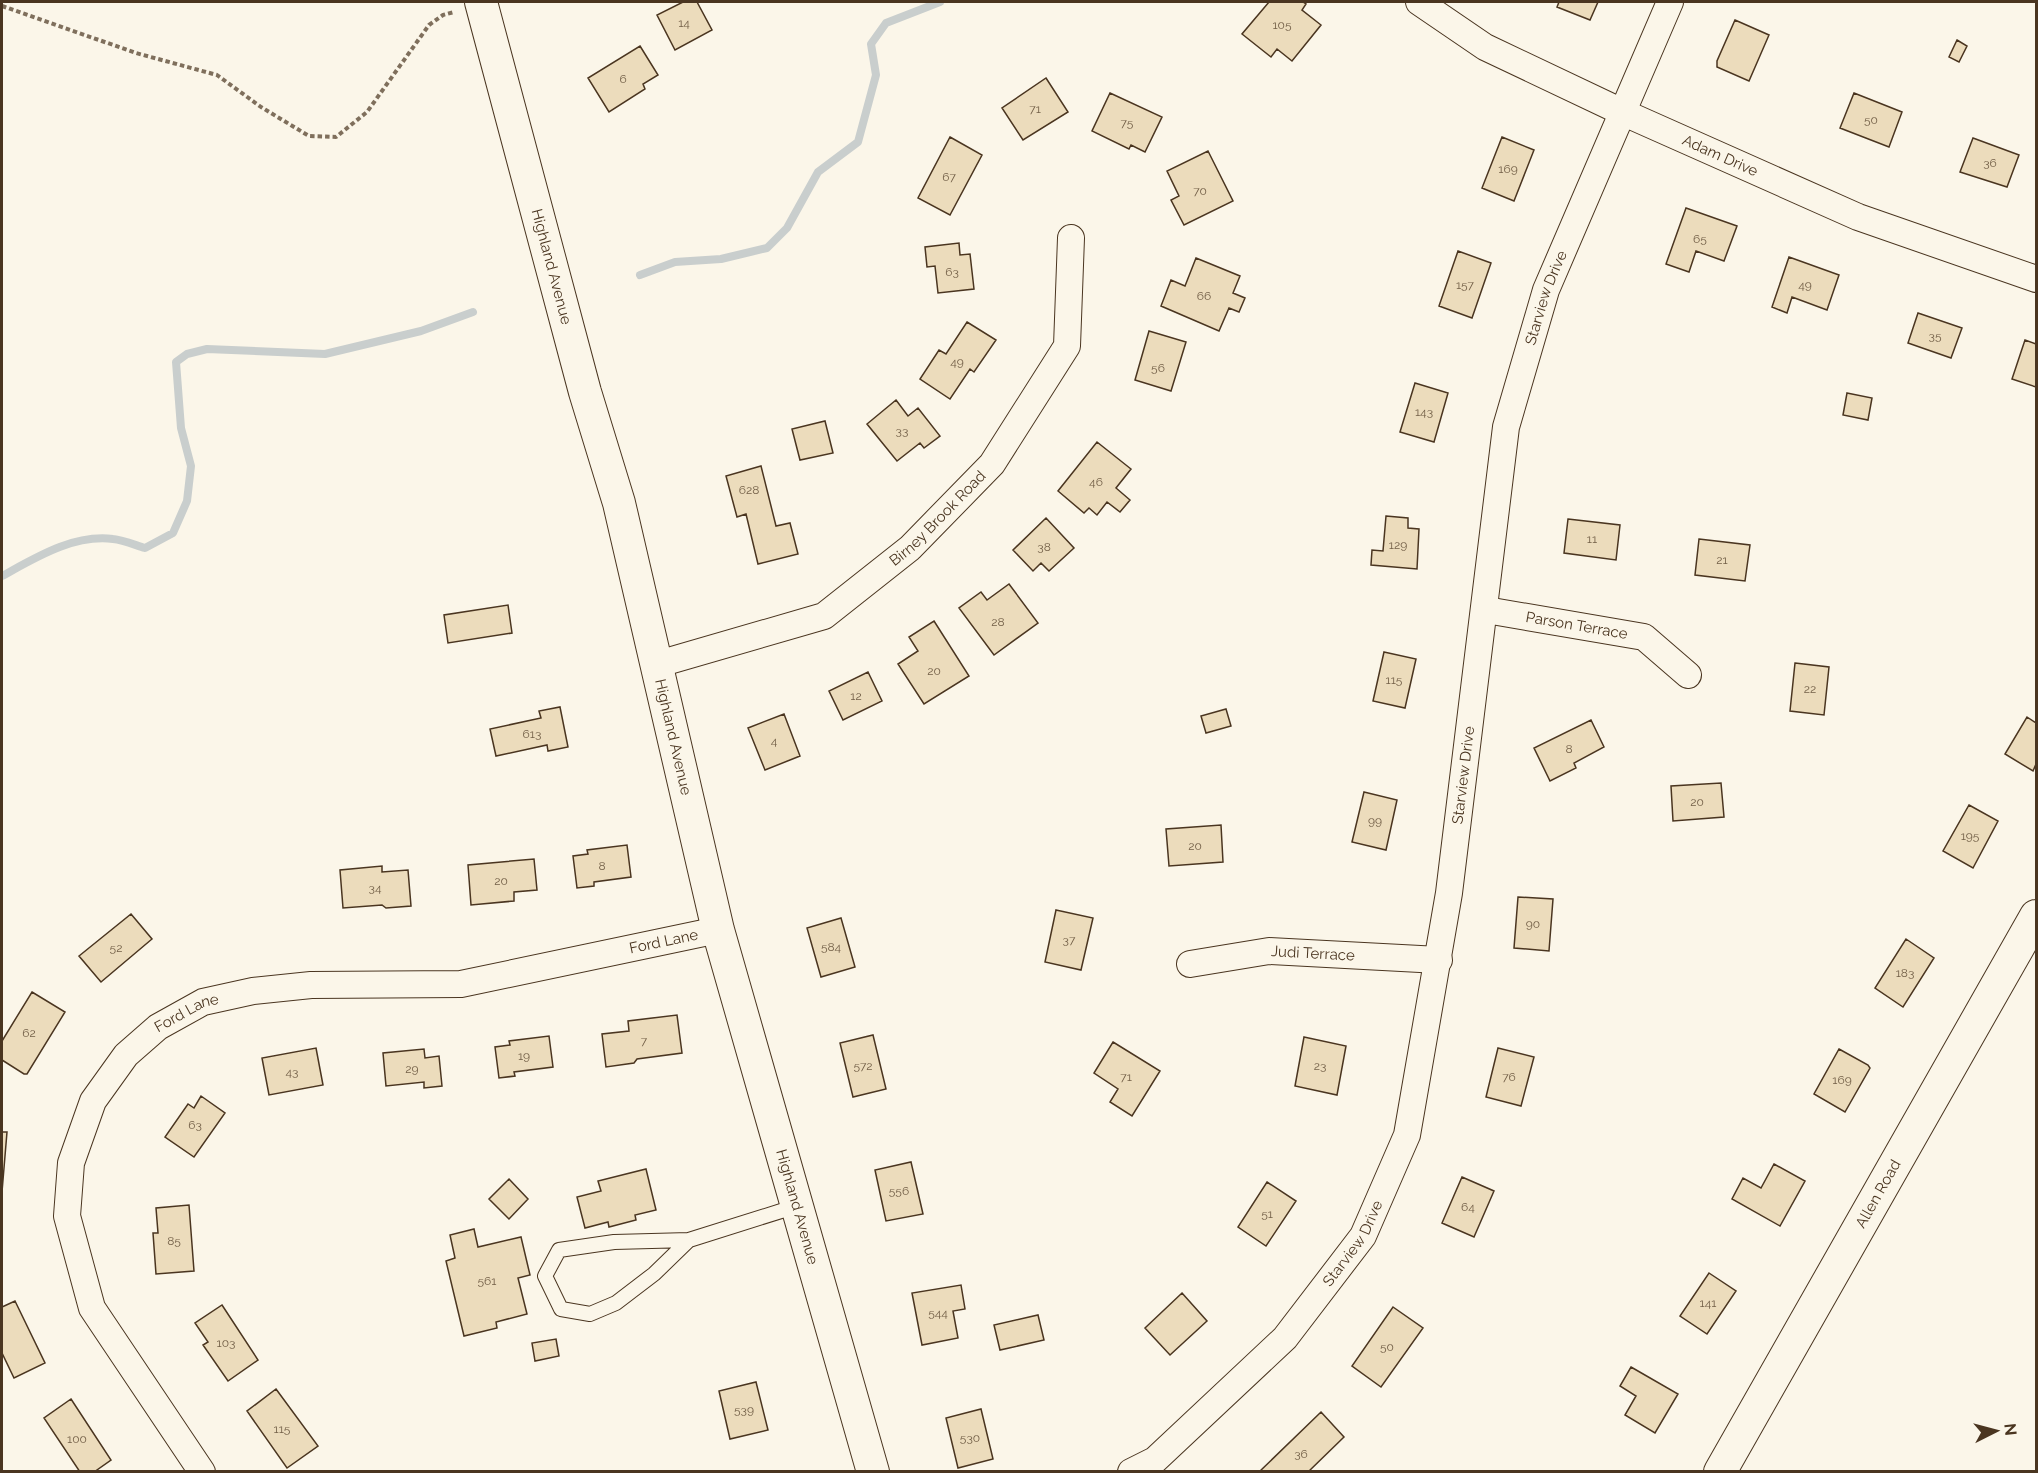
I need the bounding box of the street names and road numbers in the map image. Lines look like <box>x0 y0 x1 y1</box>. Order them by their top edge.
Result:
street label: Adam Drive <box>1680 131 1761 180</box>
street label: Highland Avenue <box>528 207 576 327</box>
street label: Starview Drive <box>1521 248 1571 347</box>
street label: Birney Brook Road <box>886 467 989 570</box>
street label: Parson Terrace <box>1524 608 1629 643</box>
street label: Highland Avenue <box>651 677 695 797</box>
street label: Starview Drive <box>1448 725 1478 825</box>
street label: Ford Lane <box>628 925 700 957</box>
street label: Judi Terrace <box>1270 942 1356 965</box>
street label: Ford Lane <box>151 990 220 1036</box>
street label: Highland Avenue <box>772 1147 822 1267</box>
street label: Allen Road <box>1852 1156 1905 1231</box>
street label: Starview Drive <box>1319 1198 1386 1290</box>

